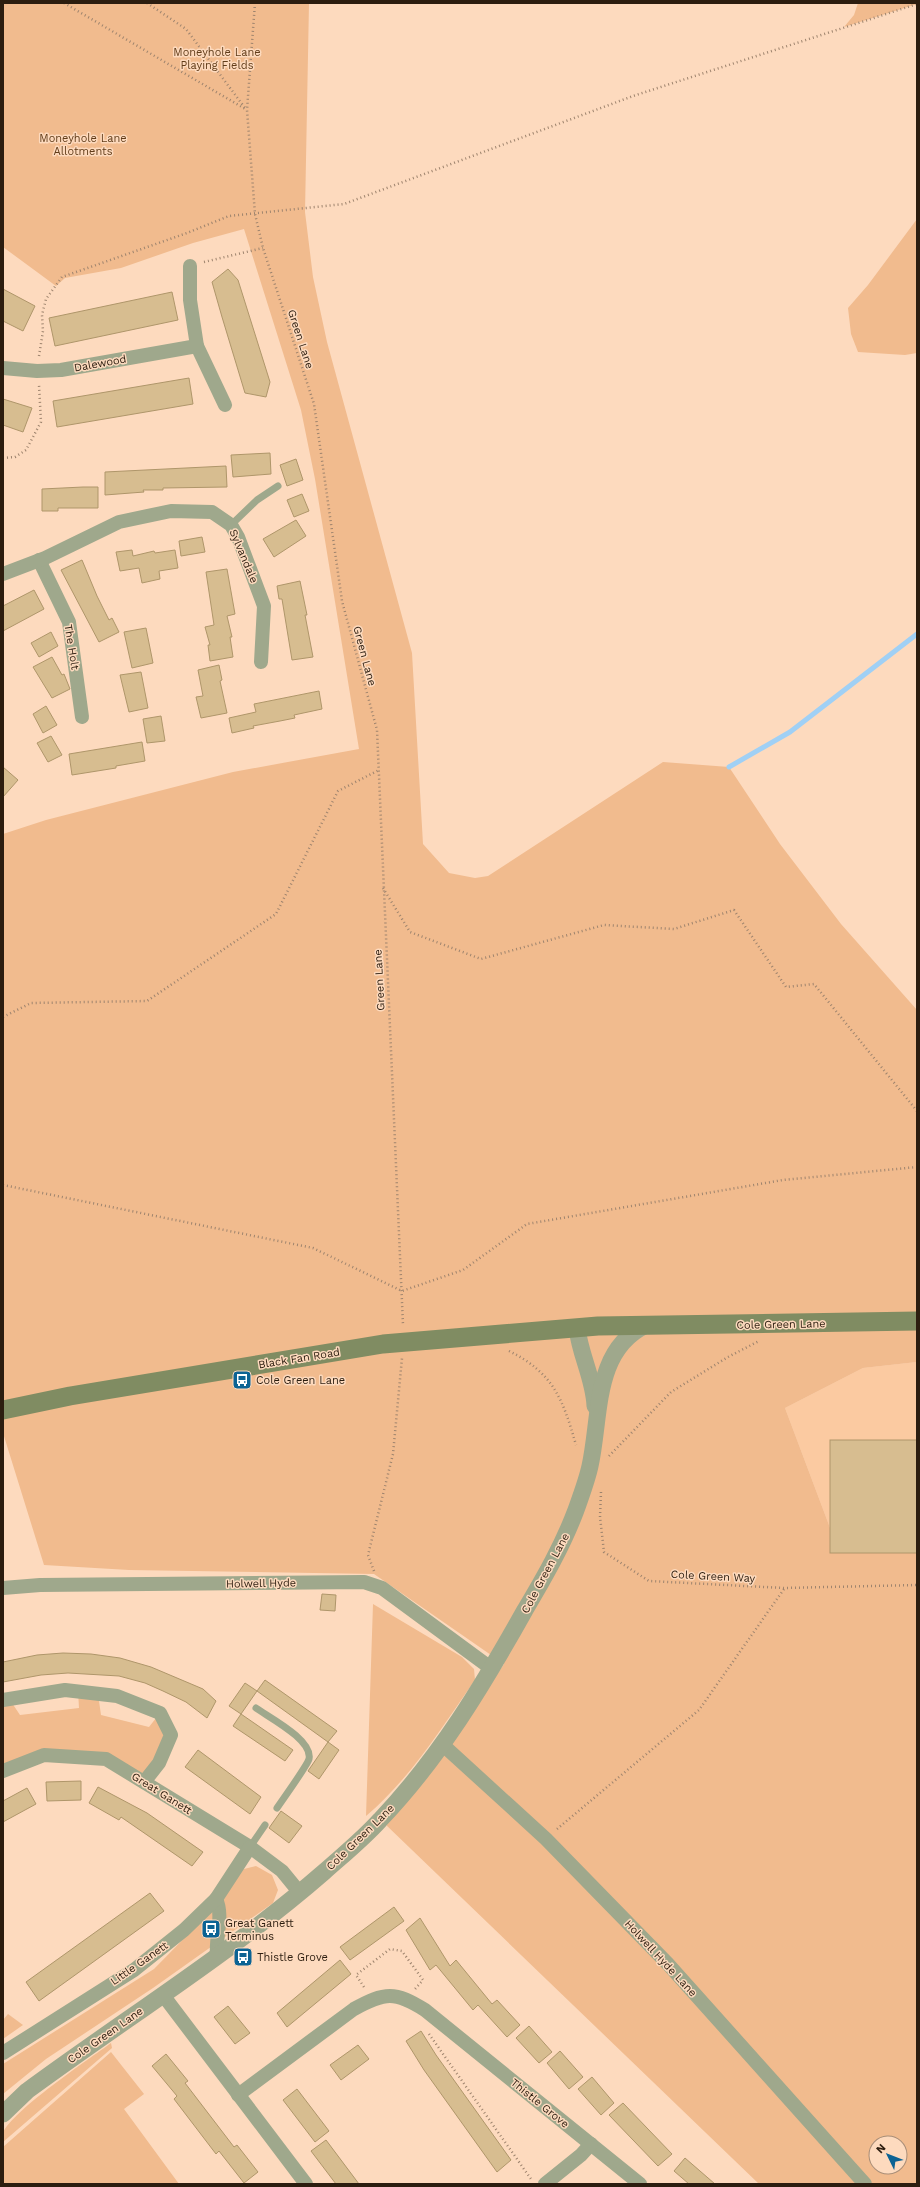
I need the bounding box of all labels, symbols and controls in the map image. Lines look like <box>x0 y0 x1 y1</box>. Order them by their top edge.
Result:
park label: Moneyhole Lane Playing Fields <box>173 46 261 72</box>
park label: Moneyhole Lane Allotments <box>39 132 127 158</box>
street label: Green Lane <box>285 308 316 370</box>
street label: Dalewood <box>73 353 127 374</box>
street label: Sylvandale <box>226 527 261 585</box>
street label: The Holt <box>62 624 82 671</box>
street label: Green Lane <box>350 625 379 688</box>
street label: Green Lane <box>371 949 388 1011</box>
street label: Cole Green Lane <box>736 1317 826 1332</box>
street label: Black Fan Road <box>257 1346 341 1371</box>
bus stop icon: Cole Green Lane <box>231 1369 253 1391</box>
place label: Cole Green Lane <box>256 1374 345 1387</box>
street label: Cole Green Lane <box>519 1531 572 1616</box>
street label: Cole Green Way <box>670 1568 756 1585</box>
street label: Holwell Hyde <box>226 1576 296 1591</box>
street label: Great Ganett <box>129 1770 195 1817</box>
street label: Cole Green Lane <box>324 1802 397 1873</box>
place label: Great Ganett Terminus <box>225 1917 294 1943</box>
street label: Holwell Hyde Lane <box>622 1917 699 1999</box>
bus stop icon: Great Ganett Terminus <box>200 1918 222 1940</box>
street label: Little Ganett <box>108 1939 171 1988</box>
bus stop icon: Thistle Grove <box>232 1946 254 1968</box>
place label: Thistle Grove <box>257 1951 328 1964</box>
street label: Cole Green Lane <box>65 2005 146 2066</box>
street label: Thistle Grove <box>508 2076 571 2131</box>
north arrow <box>868 2135 908 2175</box>
text: N <box>874 2141 889 2156</box>

